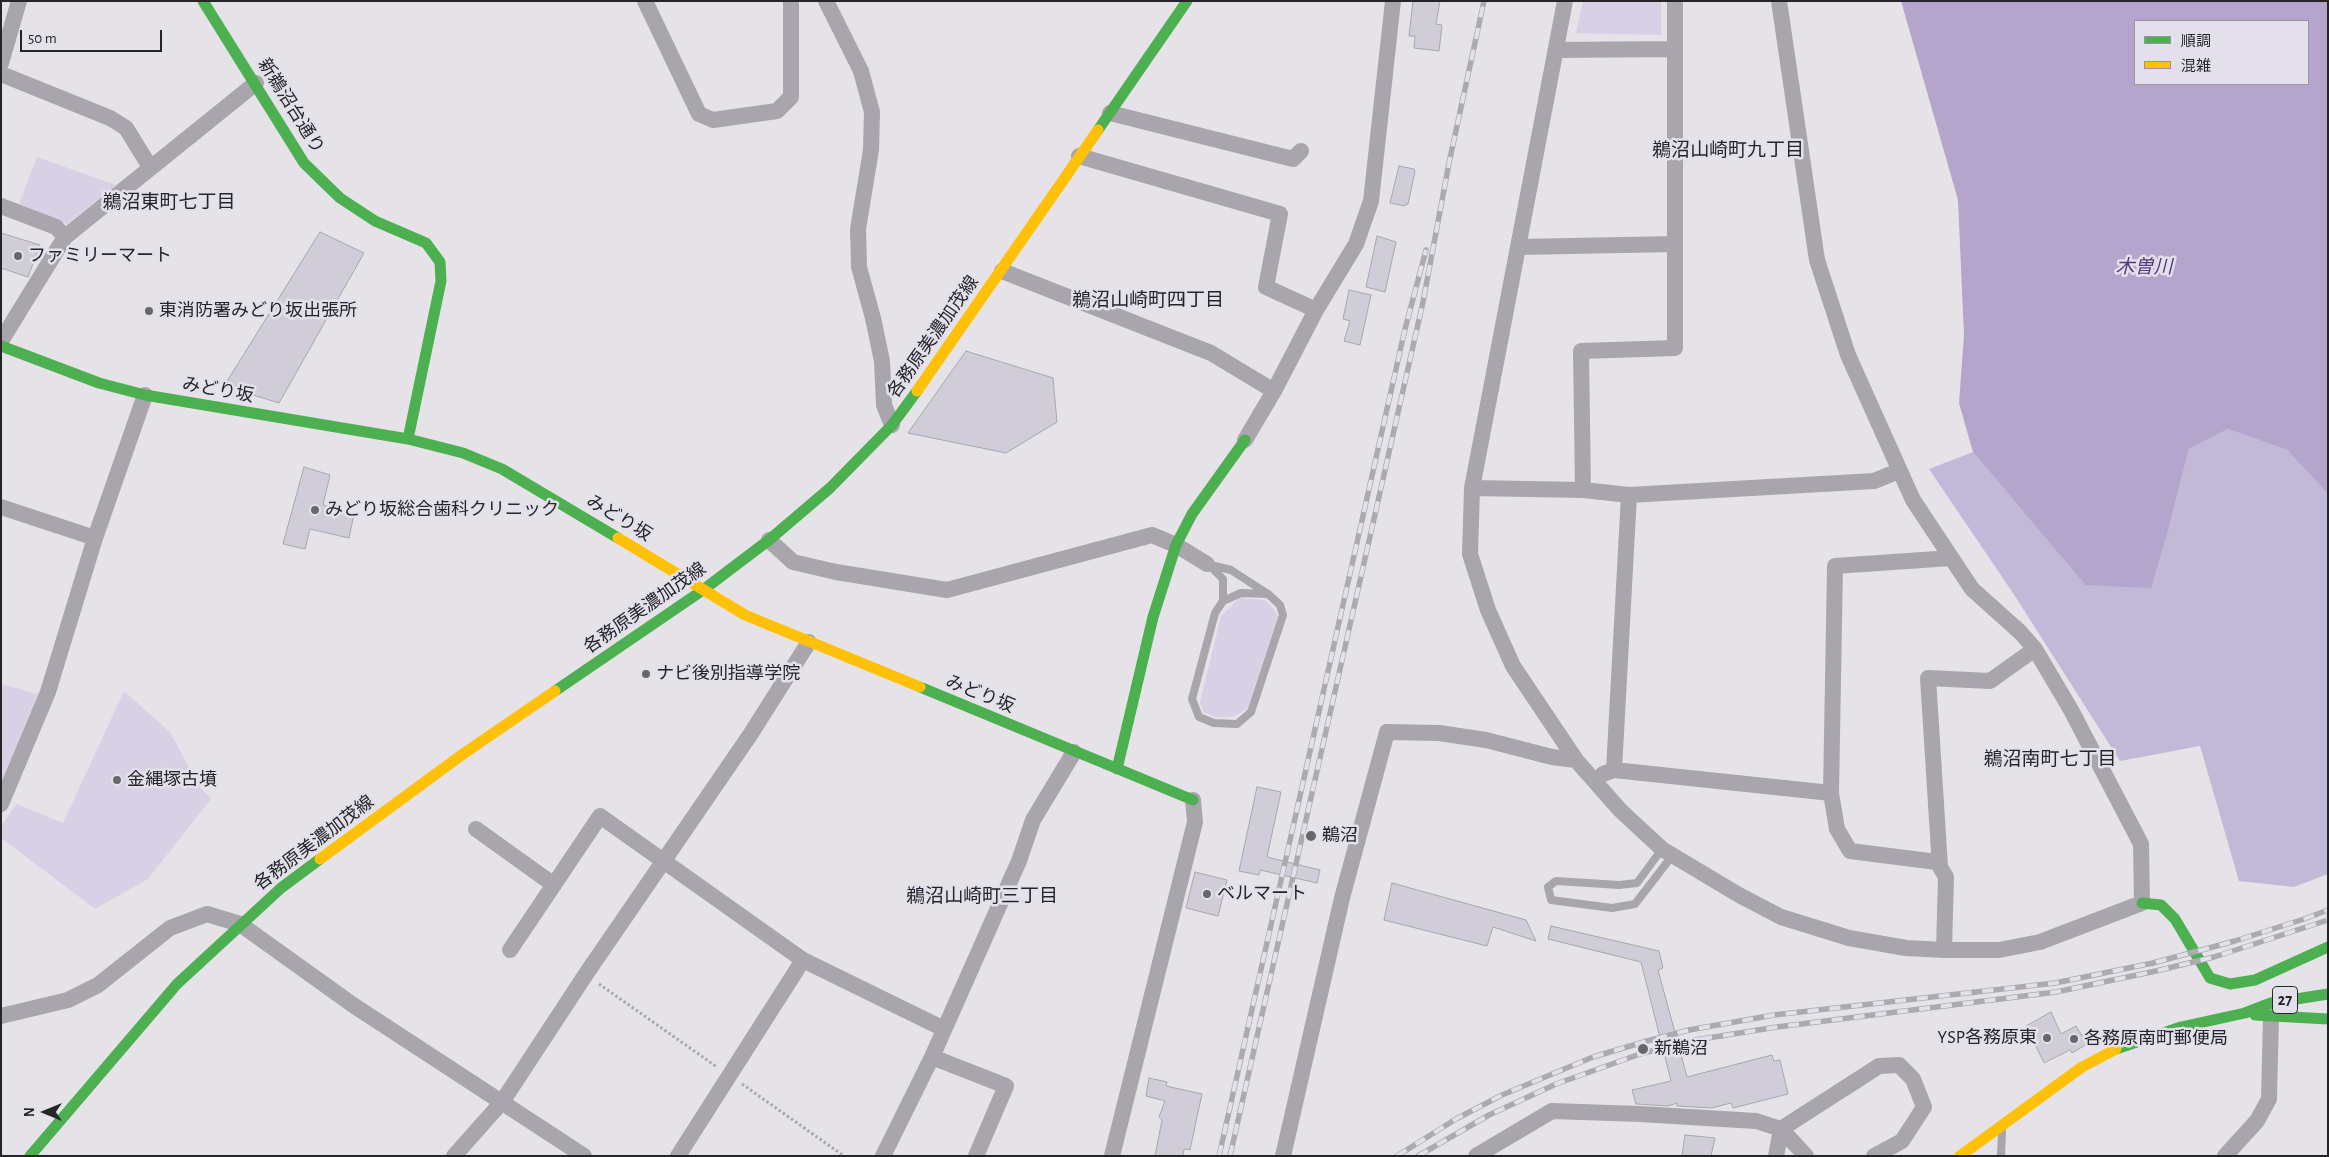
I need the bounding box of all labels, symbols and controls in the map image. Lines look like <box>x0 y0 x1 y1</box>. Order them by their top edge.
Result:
scale bar <box>22 20 165 52</box>
legend <box>2134 20 2309 85</box>
text: 50 m <box>28 31 57 46</box>
text: 順調 <box>2181 34 2211 49</box>
street label: 新鵜沼台通り <box>253 54 329 158</box>
text: 混雑 <box>2181 59 2211 74</box>
district label: 鵜沼山崎町九丁目 <box>1652 139 1804 161</box>
district label: 鵜沼東町七丁目 <box>103 191 235 213</box>
place label: ファミリーマート <box>28 245 172 267</box>
marker: ファミリーマート <box>12 250 24 262</box>
water label: 木曽川 <box>2116 256 2172 278</box>
street label: 各務原美濃加茂線 <box>883 272 983 402</box>
district label: 鵜沼山崎町四丁目 <box>1072 289 1224 311</box>
place label: 東消防署みどり坂出張所 <box>159 300 357 322</box>
marker: 東消防署みどり坂出張所 <box>143 305 155 317</box>
street label: みどり坂 <box>181 373 255 407</box>
street label: みどり坂 <box>583 490 655 546</box>
place label: みどり坂総合歯科クリニック <box>325 499 559 521</box>
marker: みどり坂総合歯科クリニック <box>309 504 321 516</box>
street label: 各務原美濃加茂線 <box>580 558 710 658</box>
place label: ナビ後別指導学院 <box>656 663 800 685</box>
marker: ナビ後別指導学院 <box>640 668 652 680</box>
street label: みどり坂 <box>943 671 1017 717</box>
district label: 鵜沼南町七丁目 <box>1984 748 2116 770</box>
place label: 金縄塚古墳 <box>127 769 217 791</box>
marker: 金縄塚古墳 <box>111 774 123 786</box>
street label: 各務原美濃加茂線 <box>250 791 378 895</box>
place label: 鵜沼 <box>1322 825 1358 847</box>
marker: 鵜沼 <box>1304 829 1318 843</box>
place label: ベルマート <box>1217 883 1307 905</box>
district label: 鵜沼山崎町三丁目 <box>906 885 1058 907</box>
marker: ベルマート <box>1201 888 1213 900</box>
road number: 27 <box>2272 986 2298 1014</box>
place label: YSP各務原東 <box>1938 1027 2037 1049</box>
place label: 各務原南町郵便局 <box>2084 1028 2228 1050</box>
marker: YSP各務原東 <box>2041 1032 2053 1044</box>
marker: 各務原南町郵便局 <box>2068 1033 2080 1045</box>
place label: 新鵜沼 <box>1654 1038 1708 1060</box>
marker: 新鵜沼 <box>1636 1042 1650 1056</box>
north arrow <box>20 1087 70 1137</box>
text: N <box>23 1107 37 1117</box>

